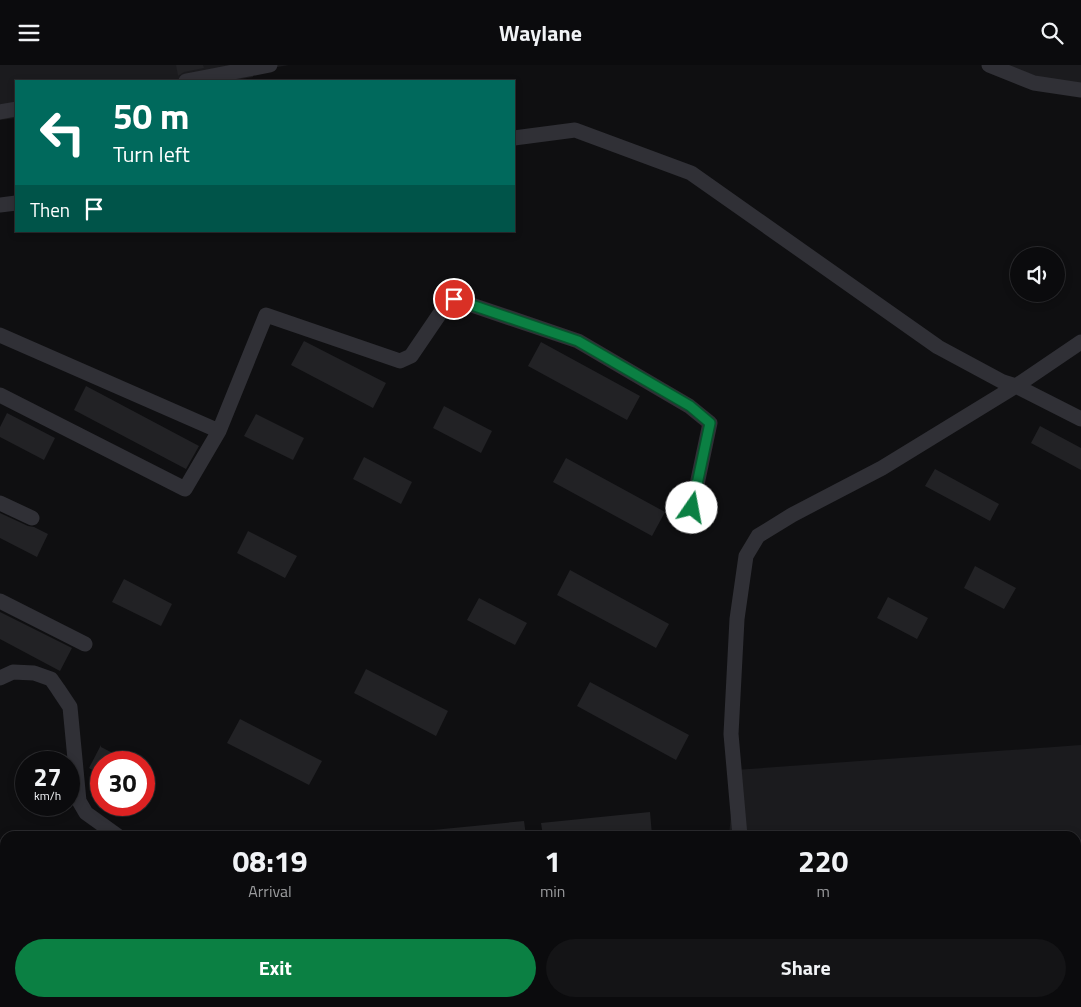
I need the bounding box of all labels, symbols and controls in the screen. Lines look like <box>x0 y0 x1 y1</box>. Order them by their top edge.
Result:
text: Waylane <box>499 16 582 50</box>
icon: menu <box>15 19 43 47</box>
icon: search <box>1038 19 1066 47</box>
text: 50 m <box>113 89 189 143</box>
icon: left <box>30 100 95 165</box>
text: Turn left <box>113 137 190 171</box>
text: Then <box>30 195 70 224</box>
icon: arrive <box>80 195 108 223</box>
map controls <box>1010 247 1065 302</box>
button: sound <box>1010 247 1065 302</box>
pin <box>433 278 475 320</box>
icon: arrive <box>440 285 468 313</box>
position arrow <box>665 481 717 533</box>
speed limit sign: 30 <box>90 751 155 816</box>
text: 27 <box>33 758 62 796</box>
text: km/h <box>34 786 61 805</box>
text: 08:19 <box>233 838 307 884</box>
text: 1 <box>544 838 561 884</box>
text: 220 <box>798 838 848 884</box>
text: Arrival <box>248 879 292 903</box>
text: min <box>540 879 565 903</box>
text: m <box>817 879 830 903</box>
button: Exit <box>15 939 536 997</box>
button: Share <box>546 939 1066 997</box>

